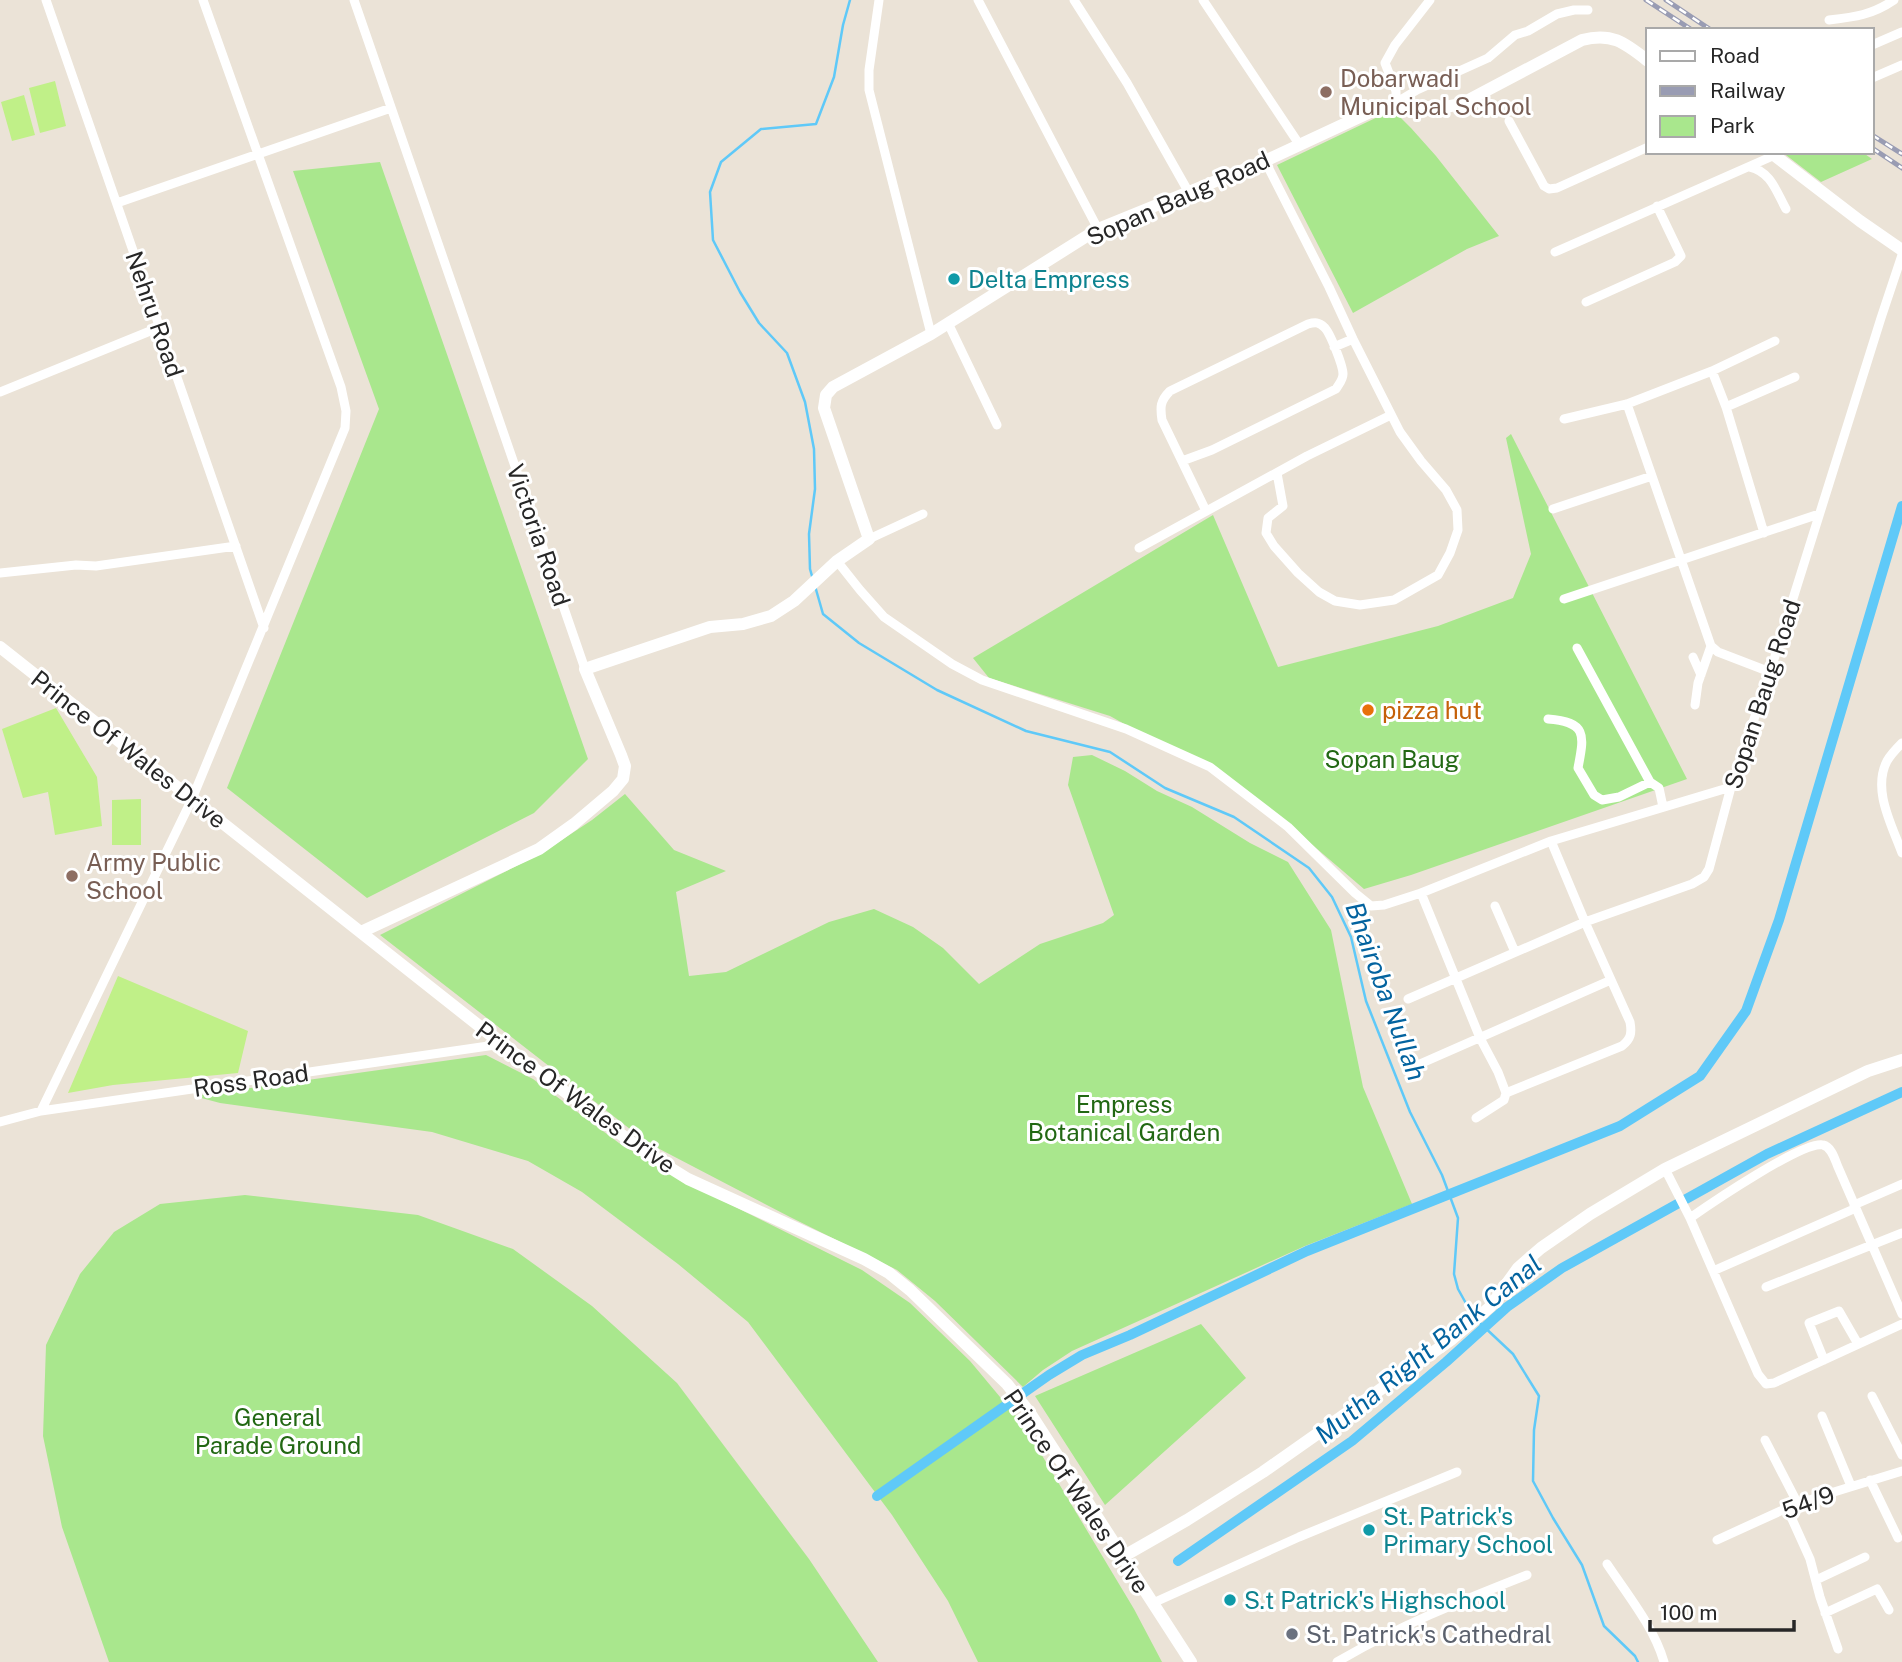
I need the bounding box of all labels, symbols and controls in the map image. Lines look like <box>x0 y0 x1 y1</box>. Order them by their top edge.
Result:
legend <box>1646 28 1874 154</box>
text: Road <box>1710 43 1760 68</box>
place label: Dobarwadi Municipal School <box>1340 64 1532 120</box>
text: Railway <box>1710 78 1786 103</box>
marker: Dobarwadi Municipal School <box>1318 84 1334 100</box>
text: Park <box>1710 113 1755 138</box>
street label: Sopan Baug Road <box>1082 145 1274 251</box>
street label: Nehru Road <box>120 247 190 381</box>
place label: Delta Empress <box>968 265 1130 293</box>
marker: Delta Empress <box>946 271 962 287</box>
street label: Victoria Road <box>502 460 576 610</box>
street label: Sopan Baug Road <box>1718 596 1806 792</box>
street label: Prince Of Wales Drive <box>26 664 232 834</box>
place label: pizza hut <box>1382 696 1482 724</box>
marker: pizza hut <box>1360 702 1376 718</box>
park label: Sopan Baug <box>1325 745 1459 773</box>
place label: Army Public School <box>86 848 221 904</box>
marker: Army Public School <box>64 868 80 884</box>
water label: Bhairoba Nullah <box>1339 898 1433 1084</box>
street label: Prince Of Wales Drive <box>471 1015 681 1179</box>
street label: Ross Road <box>192 1058 310 1102</box>
park label: Empress Botanical Garden <box>1028 1090 1220 1146</box>
water label: Mutha Right Bank Canal <box>1308 1248 1548 1450</box>
street label: Prince Of Wales Drive <box>998 1384 1156 1598</box>
park label: General Parade Ground <box>195 1403 361 1459</box>
street label: 54/9 <box>1778 1480 1838 1524</box>
place label: St. Patrick's Primary School <box>1383 1502 1553 1558</box>
marker: St. Patrick's Primary School <box>1361 1522 1377 1538</box>
place label: S.t Patrick's Highschool <box>1244 1586 1506 1614</box>
scale bar <box>1650 1588 1794 1632</box>
marker: S.t Patrick's Highschool <box>1222 1592 1238 1608</box>
text: 100 m <box>1660 1600 1717 1625</box>
place label: St. Patrick's Cathedral <box>1306 1620 1552 1648</box>
marker: St. Patrick's Cathedral <box>1284 1626 1300 1642</box>

